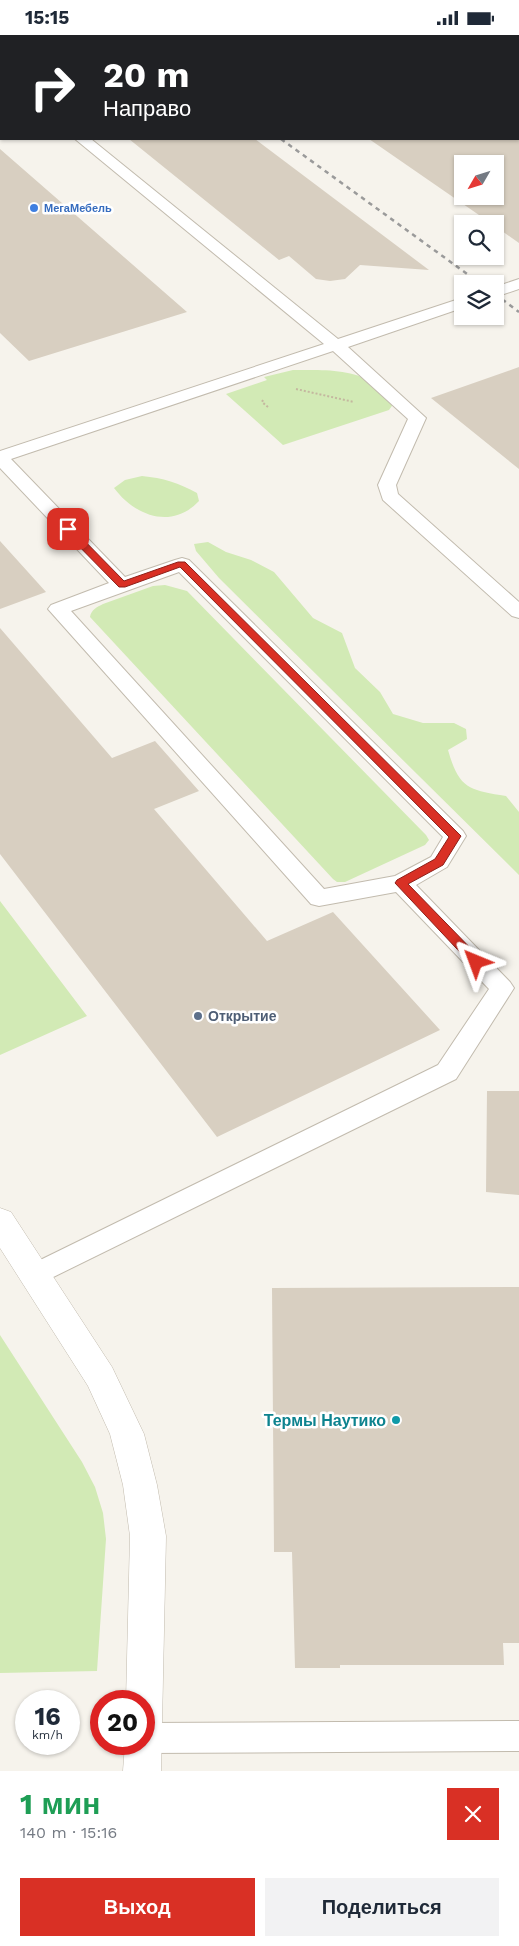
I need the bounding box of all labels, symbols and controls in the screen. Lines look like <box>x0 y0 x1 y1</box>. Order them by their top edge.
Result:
text: 15:15 <box>25 6 69 29</box>
text: 20 m <box>103 54 189 96</box>
icon: right <box>20 55 85 120</box>
text: Направо <box>103 96 191 121</box>
north arrow <box>454 155 504 205</box>
map controls <box>454 155 504 325</box>
marker: МегаМебель <box>28 202 40 214</box>
place label: МегаМебель <box>44 202 112 215</box>
button: search <box>454 215 504 265</box>
button: layers <box>454 275 504 325</box>
pin <box>47 508 89 550</box>
icon: arrive <box>54 515 82 543</box>
position arrow <box>449 935 501 987</box>
place label: Открытие <box>208 1008 277 1024</box>
marker: Открытие <box>192 1010 204 1022</box>
place label: Термы Наутико <box>264 1411 386 1430</box>
marker: Термы Наутико <box>390 1414 402 1426</box>
speed limit sign: 20 <box>90 1690 155 1755</box>
text: 16 <box>34 1702 61 1731</box>
text: km/h <box>32 1728 63 1742</box>
text: 1 мин <box>20 1786 100 1821</box>
button: close <box>447 1788 499 1840</box>
text: 140 m · 15:16 <box>20 1823 117 1842</box>
button: Выход <box>20 1878 255 1936</box>
button: Поделиться <box>265 1878 499 1936</box>

